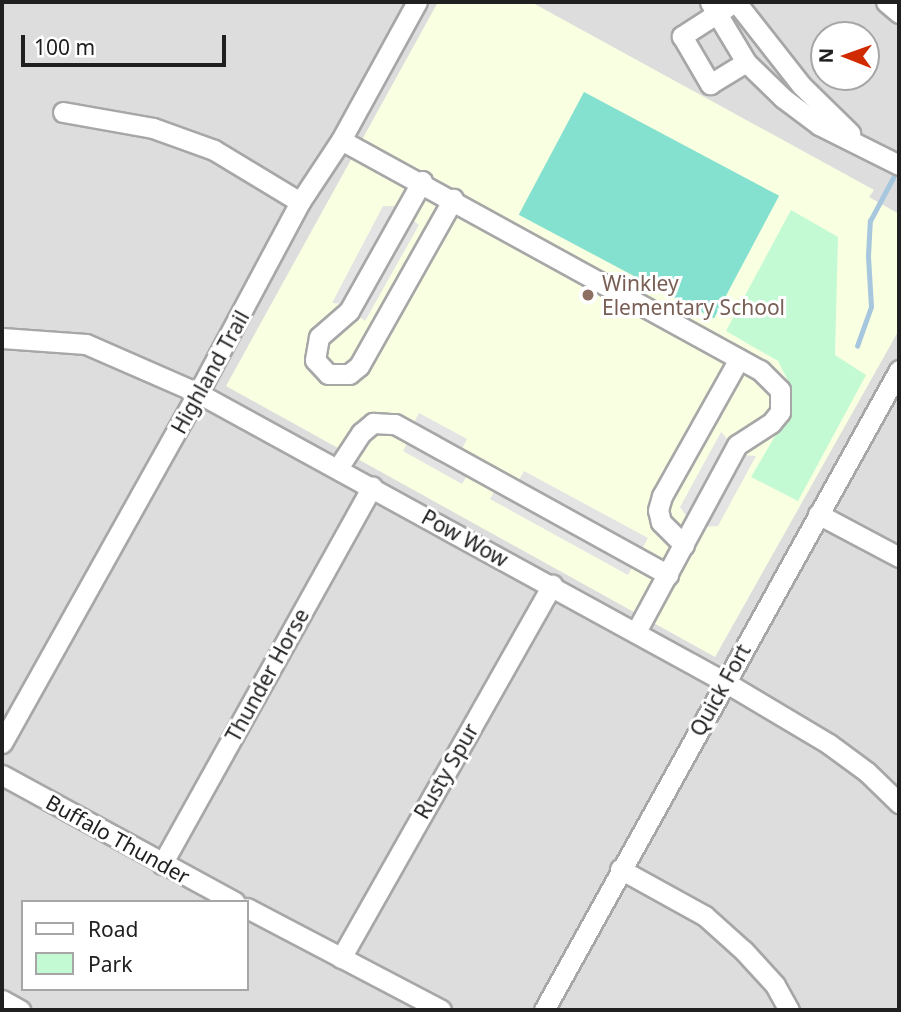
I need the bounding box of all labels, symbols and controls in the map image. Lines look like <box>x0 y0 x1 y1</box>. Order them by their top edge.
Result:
scale bar <box>24 21 229 65</box>
north arrow <box>810 21 880 91</box>
text: 100 m <box>34 33 95 61</box>
text: N <box>813 48 839 64</box>
place label: Winkley Elementary School <box>602 270 785 320</box>
marker: Winkley Elementary School <box>580 287 596 303</box>
street label: Highland Trail <box>166 306 254 438</box>
street label: Pow Wow <box>417 504 513 572</box>
street label: Thunder Horse <box>220 604 314 746</box>
street label: Quick Fort <box>684 640 756 740</box>
street label: Rusty Spur <box>409 719 483 823</box>
street label: Buffalo Thunder <box>42 789 194 889</box>
legend <box>21 900 248 991</box>
text: Road <box>88 915 138 943</box>
text: Park <box>88 950 132 978</box>

